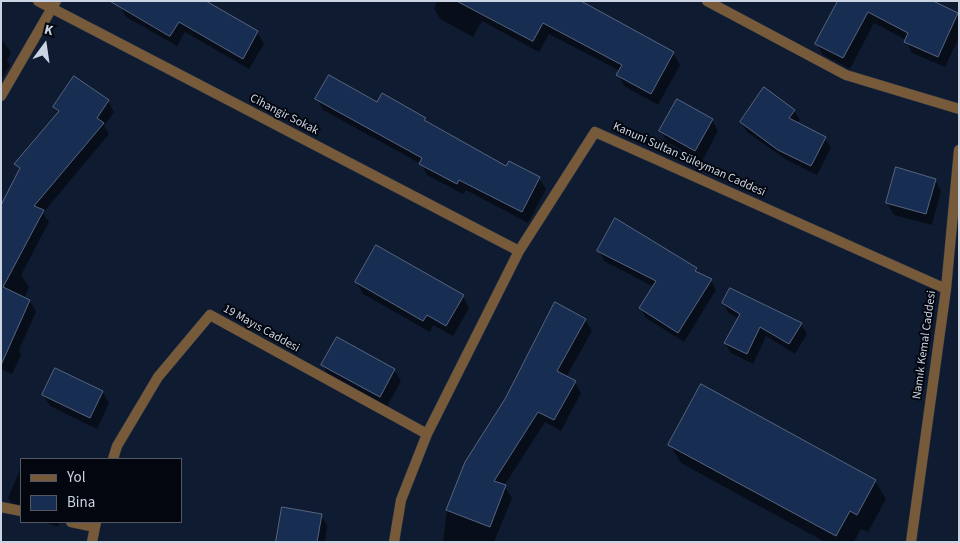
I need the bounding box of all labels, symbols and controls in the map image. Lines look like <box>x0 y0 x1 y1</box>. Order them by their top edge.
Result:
north arrow <box>20 20 70 70</box>
text: K <box>42 20 55 41</box>
street label: Cihangir Sokak <box>247 92 321 138</box>
street label: Kanuni Sultan Süleyman Caddesi <box>610 120 768 200</box>
street label: Namık Kemal Caddesi <box>910 290 940 400</box>
street label: 19 Mayıs Caddesi <box>220 302 302 356</box>
legend <box>20 458 182 523</box>
text: Yol <box>67 467 85 488</box>
text: Bina <box>67 492 95 513</box>

